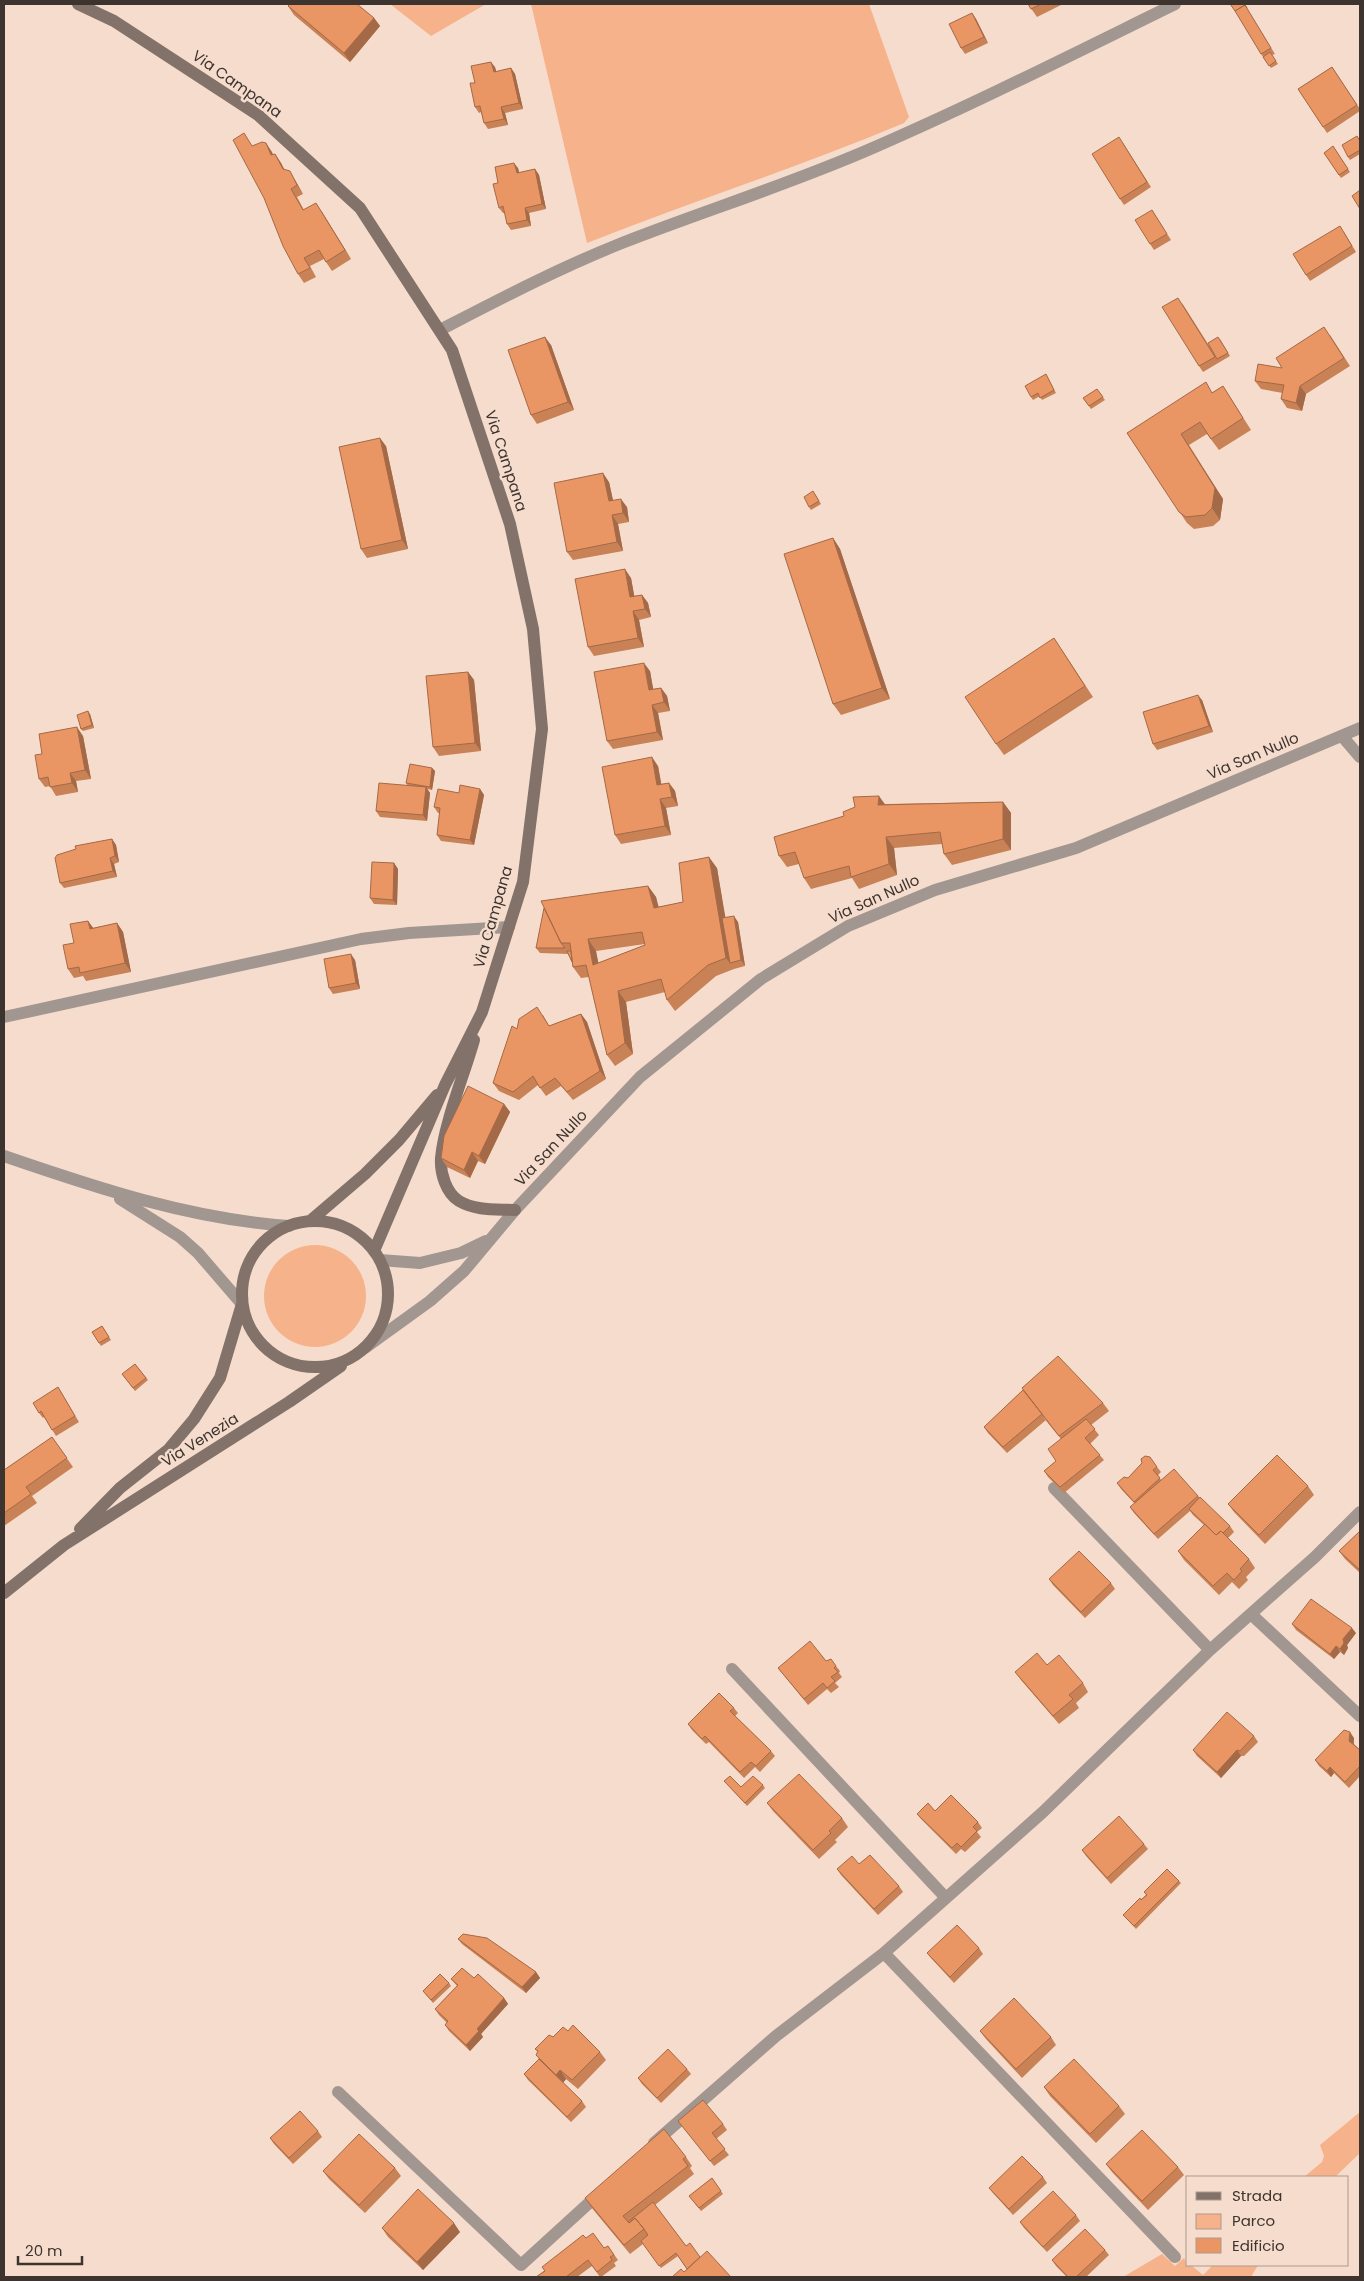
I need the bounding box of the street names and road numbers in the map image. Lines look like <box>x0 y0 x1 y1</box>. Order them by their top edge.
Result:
street label: Via Campana <box>188 45 286 122</box>
street label: Via Campana <box>480 408 533 514</box>
street label: Via San Nullo <box>1204 727 1302 784</box>
street label: Via Campana <box>468 863 517 970</box>
street label: Via San Nullo <box>825 869 923 928</box>
street label: Via San Nullo <box>510 1105 592 1191</box>
street label: Via Venezia <box>157 1408 242 1472</box>

